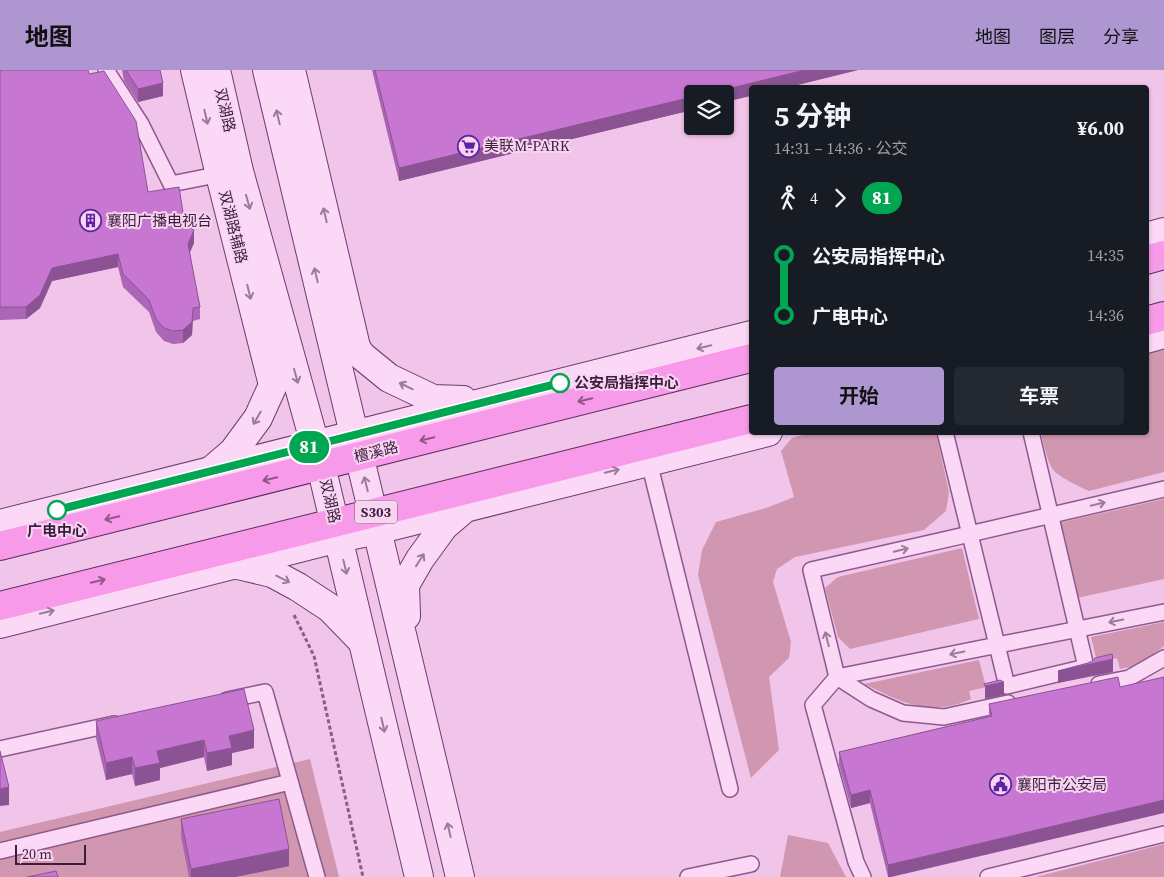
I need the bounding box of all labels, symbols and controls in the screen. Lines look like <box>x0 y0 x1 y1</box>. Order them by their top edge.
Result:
text: 地图 <box>25 20 73 53</box>
text: 地图 <box>975 24 1011 49</box>
text: 图层 <box>1039 24 1075 49</box>
text: 分享 <box>1103 24 1139 49</box>
map controls <box>684 85 734 135</box>
button: layers <box>684 85 734 135</box>
street label: 双湖路 <box>210 86 241 134</box>
text: 5 分钟 <box>774 97 851 135</box>
one-way arrow <box>202 109 211 125</box>
one-way arrow <box>273 110 282 126</box>
text: ¥6.00 <box>1077 115 1124 141</box>
supermarket icon: 美联M-PARK <box>456 134 480 158</box>
place label: 美联M-PARK <box>484 135 570 156</box>
text: 14:31 – 14:36 · 公交 <box>774 137 908 159</box>
icon: walk <box>774 184 802 212</box>
icon: forward <box>826 184 854 212</box>
text: 81 <box>872 185 892 210</box>
text: 4 <box>810 187 818 209</box>
street label: 双湖路辅路 <box>214 188 253 266</box>
one-way arrow <box>243 194 253 210</box>
one-way arrow <box>320 207 329 223</box>
building icon: 襄阳广播电视台 <box>79 209 103 233</box>
place label: 襄阳广播电视台 <box>107 210 212 231</box>
text: 公安局指挥中心 <box>812 243 945 269</box>
text: 14:35 <box>1087 244 1124 266</box>
one-way arrow <box>311 268 320 284</box>
one-way arrow <box>245 284 255 300</box>
text: 广电中心 <box>812 303 888 329</box>
text: 14:36 <box>1087 304 1124 326</box>
one-way arrow <box>696 343 712 352</box>
one-way arrow <box>292 367 301 383</box>
button: 开始 <box>774 367 944 425</box>
button: 车票 <box>954 367 1124 425</box>
place label: 公安局指挥中心 <box>574 372 679 393</box>
marker: 公安局指挥中心 <box>550 373 570 393</box>
one-way arrow <box>399 381 414 390</box>
one-way arrow <box>578 396 594 405</box>
one-way arrow <box>252 410 262 424</box>
line badge: 81 <box>286 431 332 463</box>
text: 81 <box>299 434 319 459</box>
one-way arrow <box>420 435 436 444</box>
street label: 檀溪路 <box>351 436 400 467</box>
one-way arrow <box>604 466 620 476</box>
one-way arrow <box>262 475 278 484</box>
street label: 双湖路 <box>315 477 346 525</box>
one-way arrow <box>361 477 370 493</box>
one-way arrow <box>1090 499 1106 508</box>
marker: 广电中心 <box>47 500 67 520</box>
road number: S303 <box>355 501 397 524</box>
one-way arrow <box>105 514 121 523</box>
place label: 广电中心 <box>27 520 87 541</box>
one-way arrow <box>892 545 908 554</box>
one-way arrow <box>415 554 425 568</box>
one-way arrow <box>341 559 350 575</box>
one-way arrow <box>275 575 290 584</box>
one-way arrow <box>90 576 106 585</box>
one-way arrow <box>39 607 55 616</box>
one-way arrow <box>1109 617 1125 627</box>
one-way arrow <box>822 631 831 647</box>
one-way arrow <box>949 649 965 659</box>
one-way arrow <box>379 717 388 733</box>
public building icon: 襄阳市公安局 <box>989 773 1013 797</box>
place label: 襄阳市公安局 <box>1017 774 1107 795</box>
one-way arrow <box>444 822 453 838</box>
scale bar <box>15 842 86 865</box>
text: 20 m <box>22 844 52 864</box>

